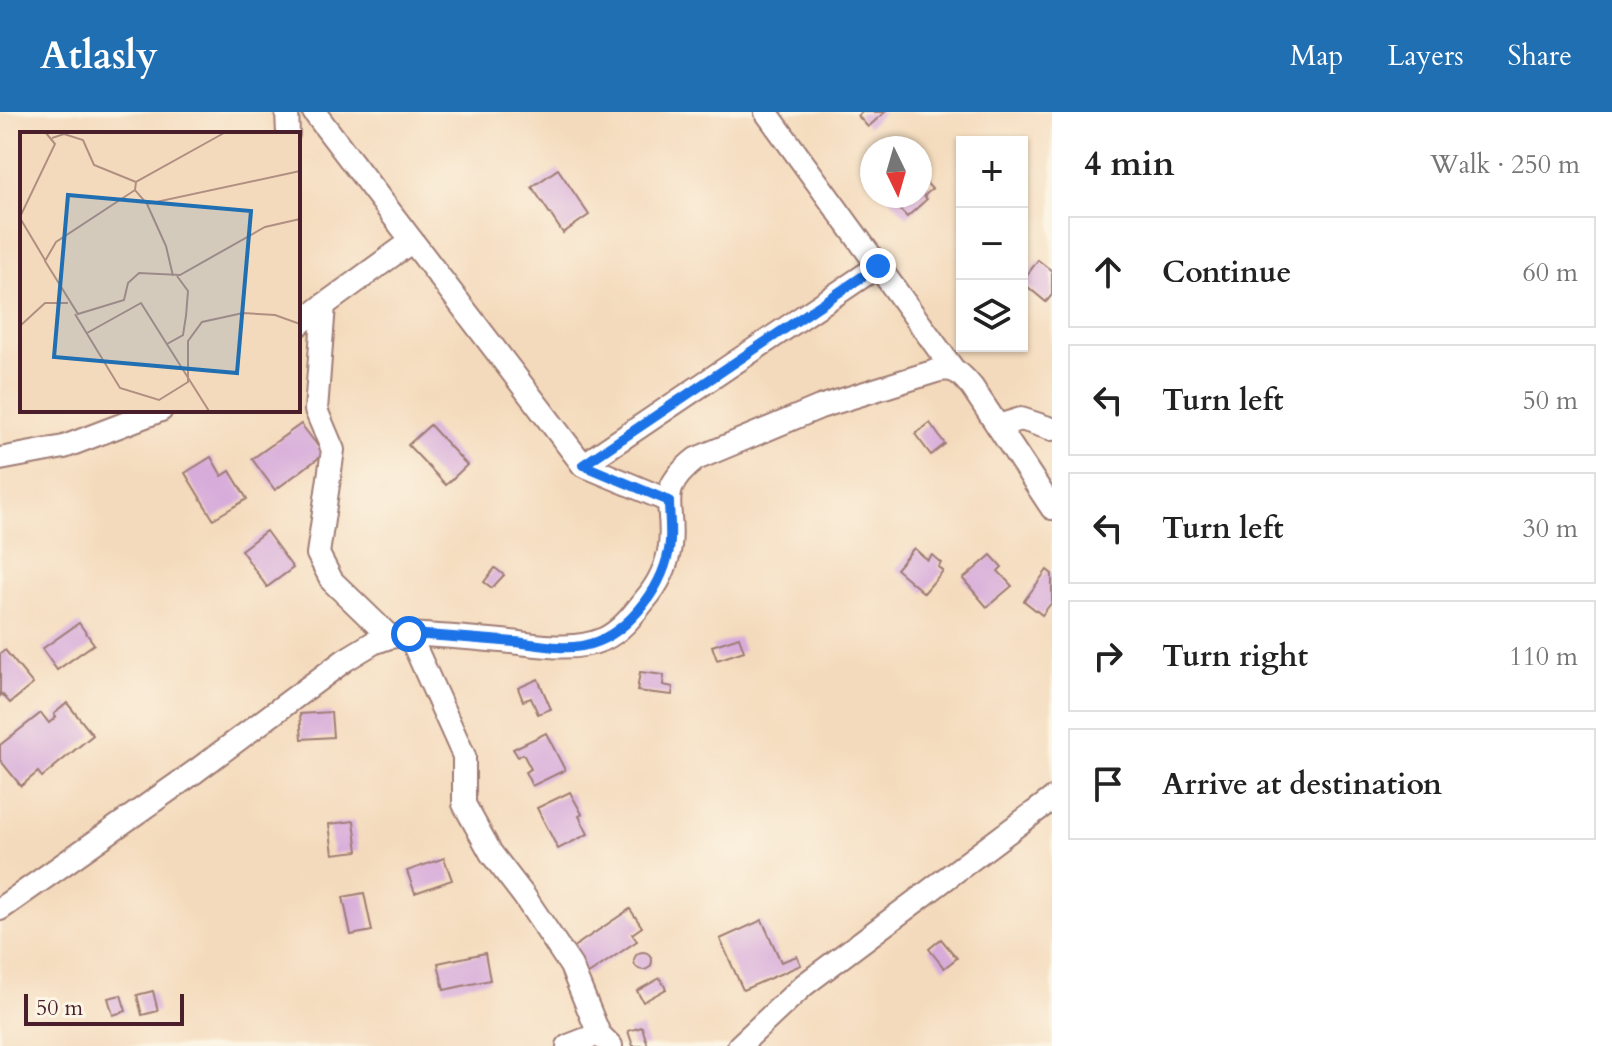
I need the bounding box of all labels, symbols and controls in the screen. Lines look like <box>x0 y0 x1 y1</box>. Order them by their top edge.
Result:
text: Atlasly <box>40 30 158 82</box>
text: Map <box>1290 37 1343 75</box>
text: Layers <box>1387 37 1464 75</box>
text: Share <box>1508 37 1572 75</box>
inset map <box>20 132 300 412</box>
north arrow <box>860 136 932 208</box>
map controls <box>956 136 1028 352</box>
button: + <box>956 136 1028 208</box>
text: 4 min <box>1084 141 1175 187</box>
text: Walk · 250 m <box>1430 147 1580 182</box>
button: − <box>956 208 1028 280</box>
route end <box>860 248 896 284</box>
icon: ahead <box>1086 250 1130 294</box>
text: Continue <box>1162 252 1291 293</box>
text: 60 m <box>1522 255 1578 290</box>
button: layers <box>956 280 1028 352</box>
icon: left <box>1086 378 1130 422</box>
text: Turn left <box>1162 380 1284 421</box>
text: 50 m <box>1522 383 1578 418</box>
icon: left <box>1086 506 1130 550</box>
text: Turn left <box>1162 508 1284 549</box>
text: 30 m <box>1522 511 1578 546</box>
route start <box>391 616 427 652</box>
icon: right <box>1086 634 1130 678</box>
text: Turn right <box>1162 636 1308 677</box>
text: 110 m <box>1509 639 1578 674</box>
icon: arrive <box>1086 762 1130 806</box>
text: Arrive at destination <box>1162 764 1442 805</box>
scale bar <box>24 990 184 1026</box>
text: 50 m <box>36 993 83 1023</box>

